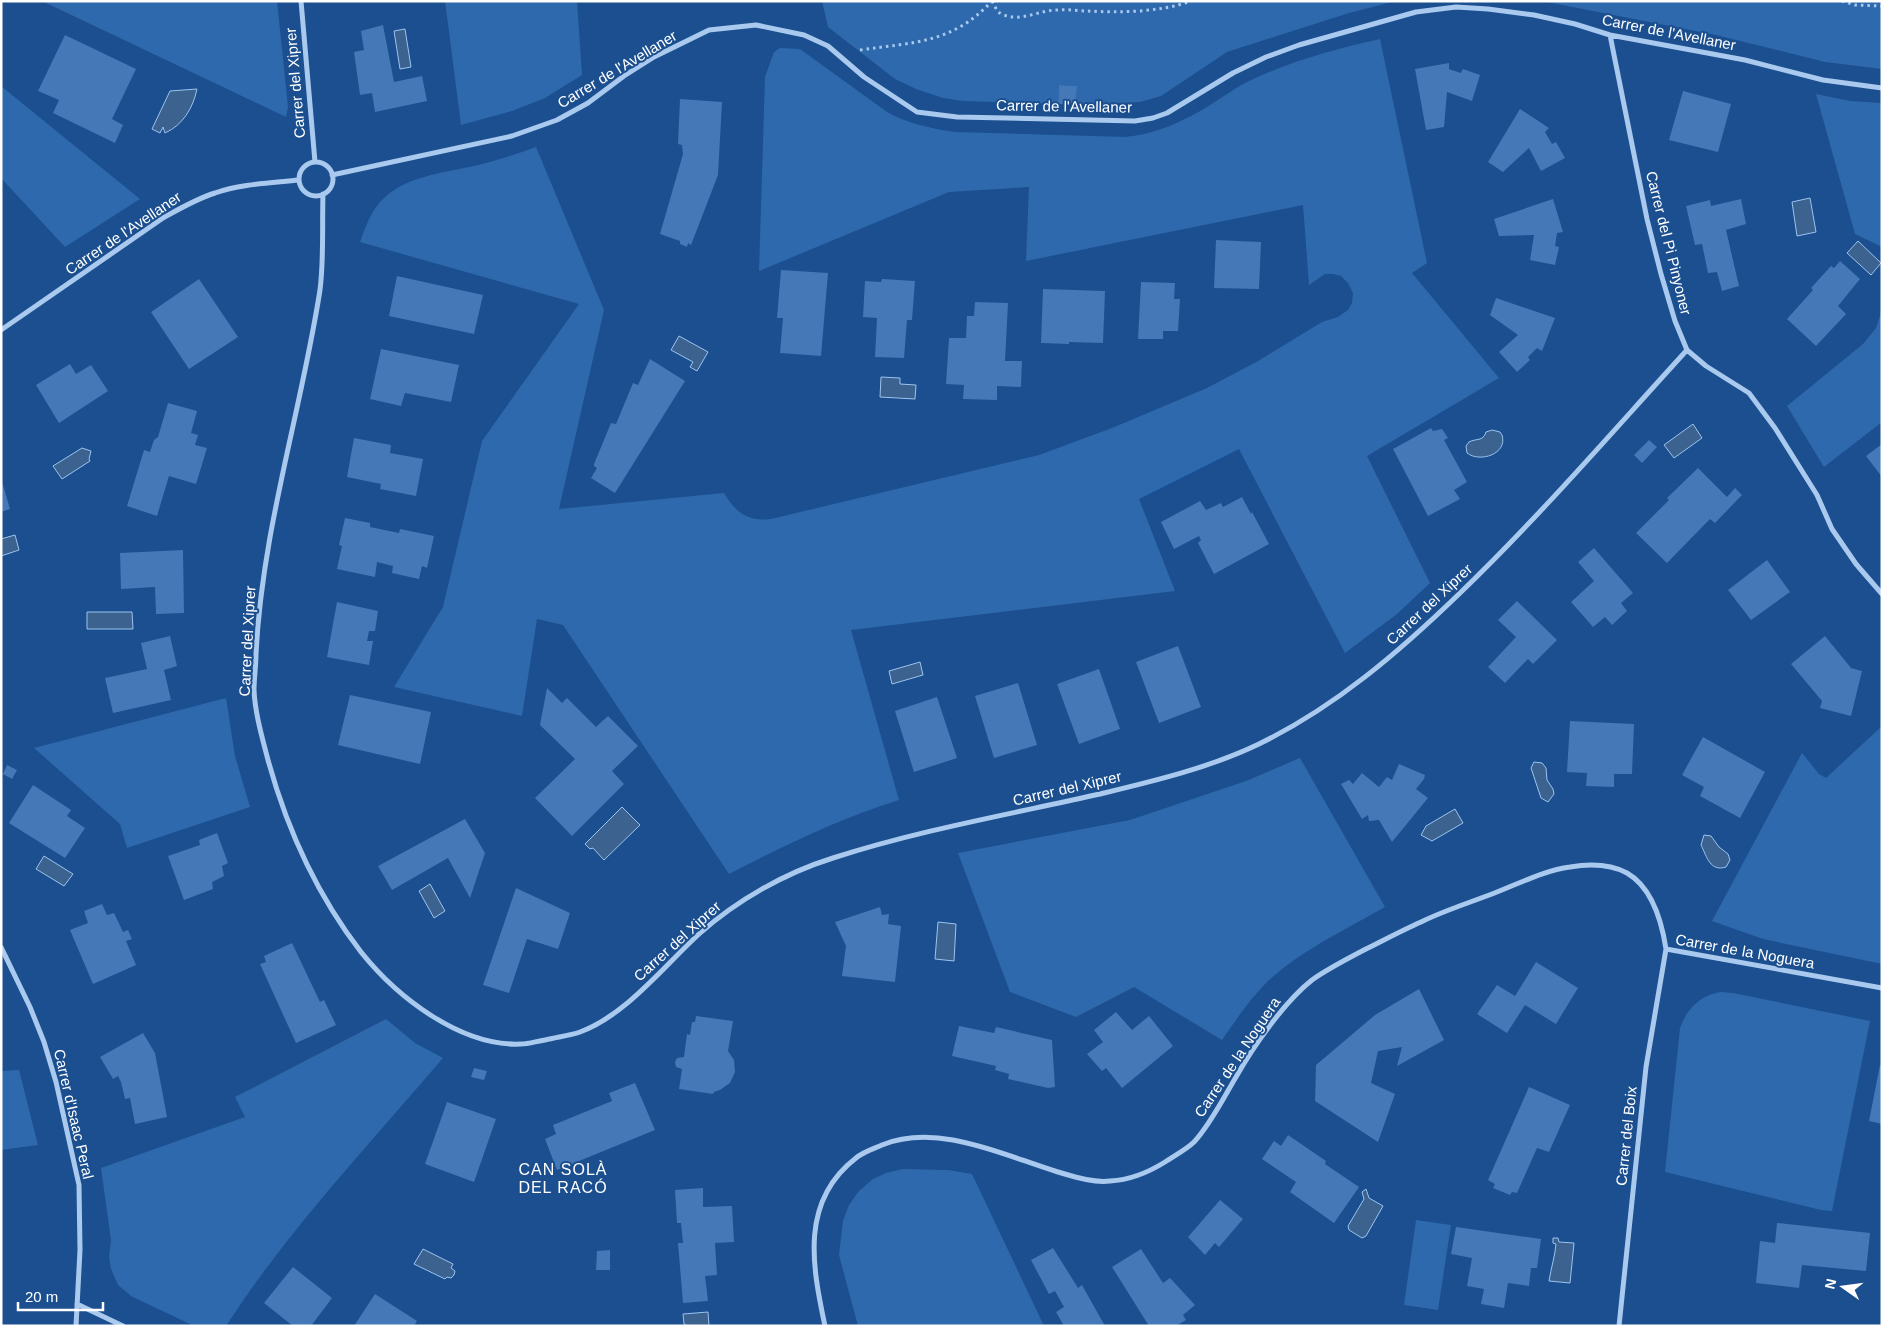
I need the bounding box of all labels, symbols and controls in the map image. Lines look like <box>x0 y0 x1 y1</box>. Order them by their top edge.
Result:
street label: Carrer de l'Avellaner <box>1601 11 1737 53</box>
street label: Carrer del Xiprer <box>282 27 308 139</box>
street label: Carrer de l'Avellaner <box>554 27 680 111</box>
street label: Carrer de l'Avellaner <box>996 96 1132 116</box>
street label: Carrer del Pi Pinyoner <box>1643 169 1695 317</box>
street label: Carrer de l'Avellaner <box>62 188 184 278</box>
street label: Carrer del Xiprer <box>1383 560 1475 648</box>
street label: Carrer del Xiprer <box>236 585 258 697</box>
street label: Carrer del Xiprer <box>1011 767 1123 809</box>
street label: Carrer del Xiprer <box>630 898 724 984</box>
street label: Carrer de la Noguera <box>1674 930 1817 972</box>
street label: Carrer de la Noguera <box>1191 993 1284 1120</box>
street label: Carrer d'Isaac Peral <box>51 1047 97 1181</box>
street label: Carrer del Boix <box>1612 1085 1640 1187</box>
district label: CAN SOLÀ DEL RACÓ <box>518 1160 608 1196</box>
north arrow <box>1818 1262 1868 1312</box>
text: N <box>1821 1277 1839 1291</box>
scale bar <box>18 1280 102 1312</box>
text: 20 m <box>25 1288 58 1305</box>

